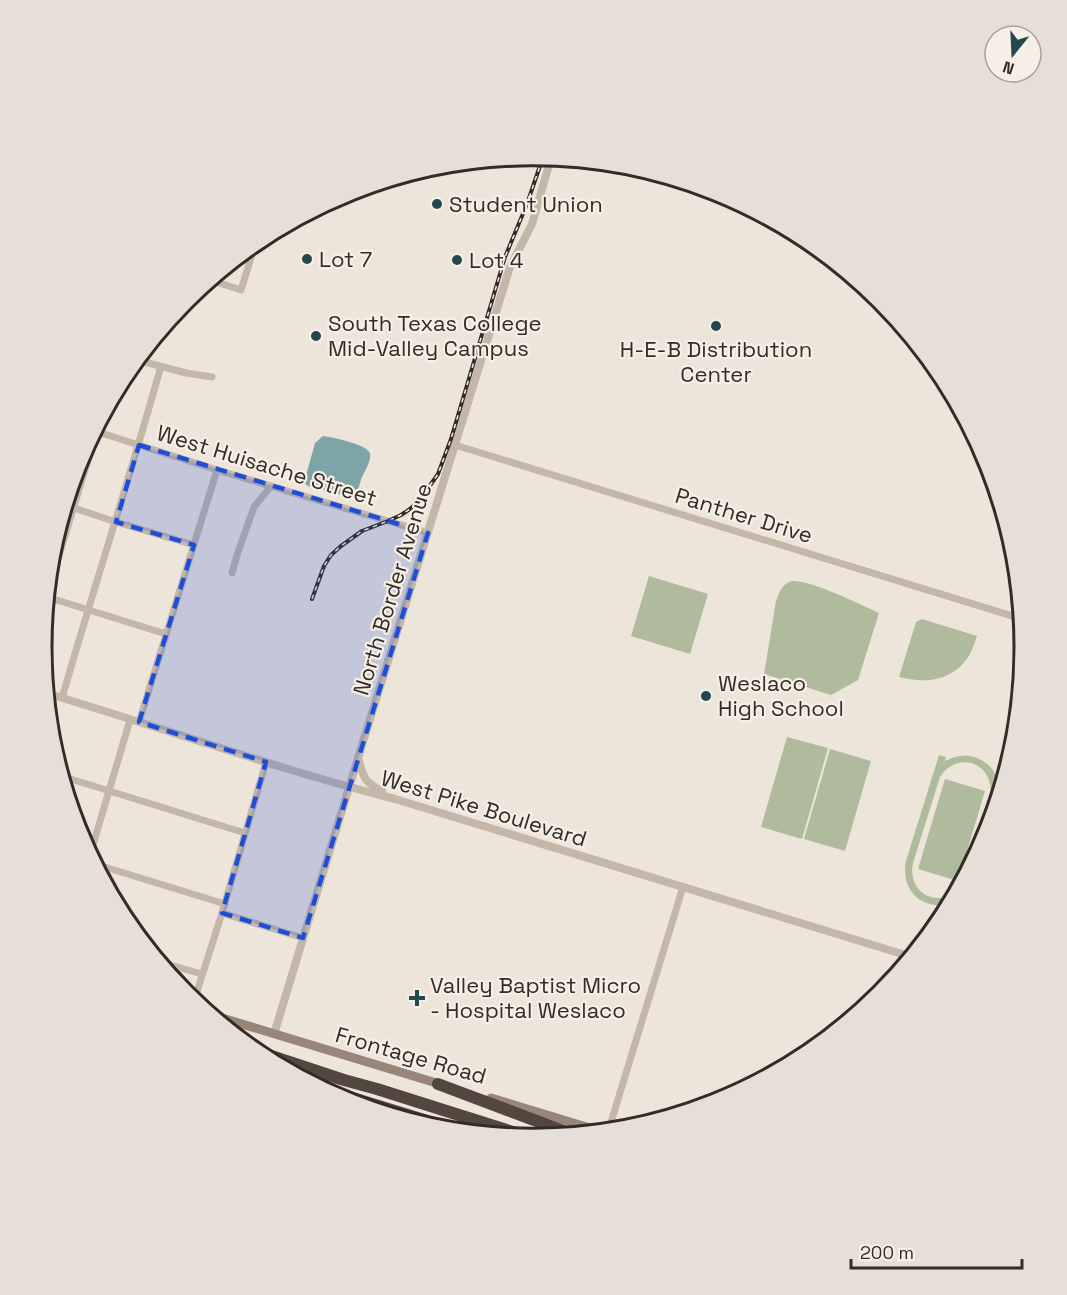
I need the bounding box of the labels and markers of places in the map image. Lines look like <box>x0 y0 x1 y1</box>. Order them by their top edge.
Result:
place label: Student Union <box>449 190 603 218</box>
marker: Student Union <box>430 197 444 211</box>
place label: Lot 7 <box>319 245 372 273</box>
place label: Lot 4 <box>469 246 524 274</box>
marker: Lot 7 <box>300 252 314 266</box>
marker: Lot 4 <box>450 253 464 267</box>
place label: South Texas College Mid-Valley Campus <box>328 309 542 362</box>
marker: H-E-B Distribution Center <box>709 319 723 333</box>
marker: South Texas College Mid-Valley Campus <box>309 329 323 343</box>
place label: H-E-B Distribution Center <box>620 335 812 388</box>
place label: Weslaco High School <box>718 669 844 722</box>
marker: Weslaco High School <box>699 689 713 703</box>
place label: Valley Baptist Micro - Hospital Weslaco <box>430 971 641 1024</box>
marker: Valley Baptist Micro - Hospital Weslaco <box>408 989 426 1007</box>

